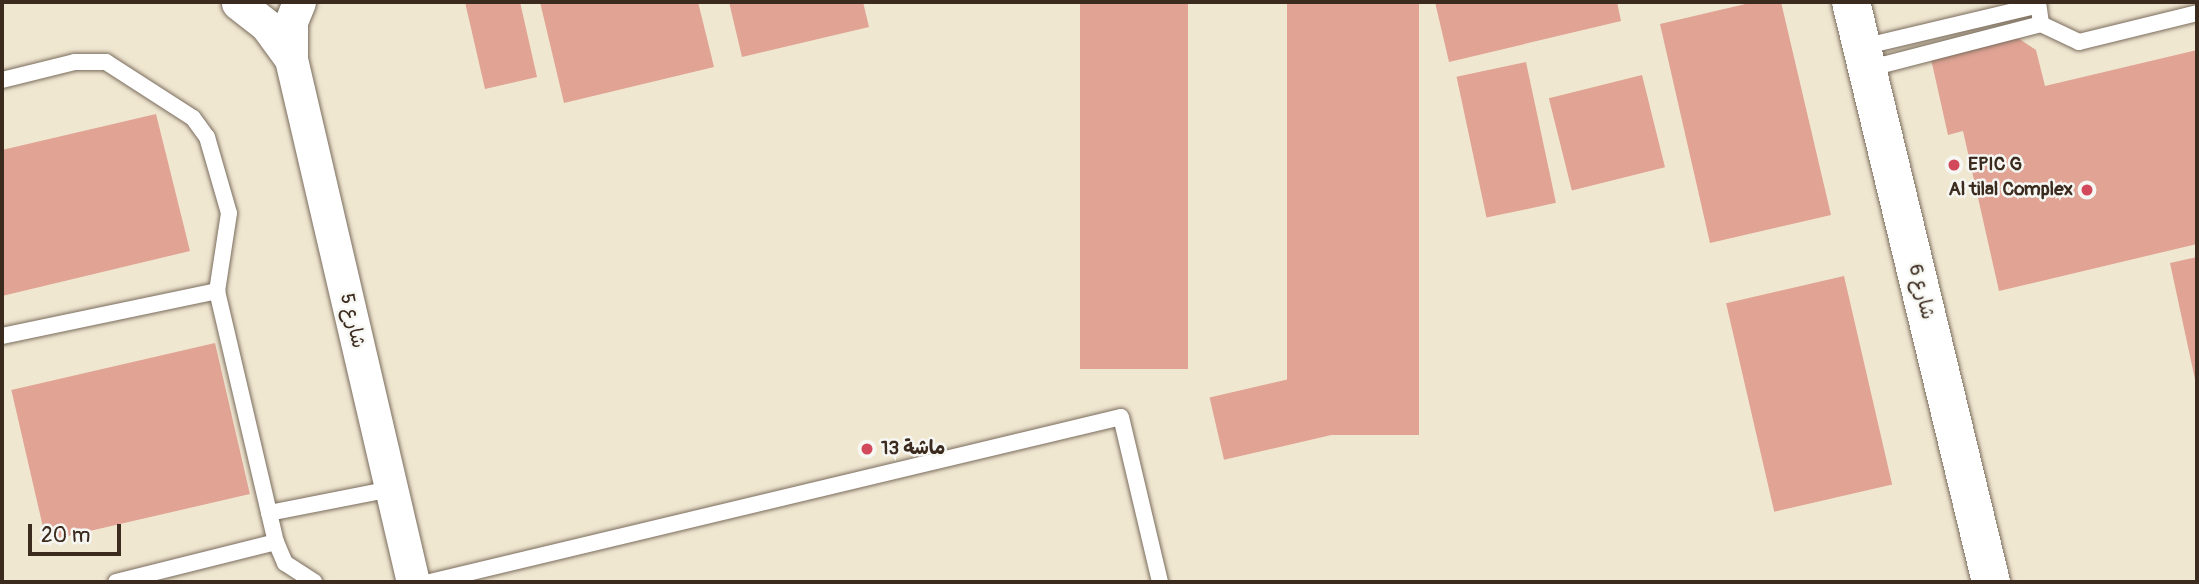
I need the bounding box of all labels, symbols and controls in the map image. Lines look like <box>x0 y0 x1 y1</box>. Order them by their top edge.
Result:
place label: EPIC G <box>1968 154 2022 176</box>
marker: EPIC G <box>1946 157 1962 173</box>
place label: Al tilal Complex <box>1948 179 2073 201</box>
marker: Al tilal Complex <box>2079 182 2095 198</box>
street label: شارع 6 <box>1903 262 1939 322</box>
street label: شارع 5 <box>335 291 369 351</box>
place label: ماشة 13 <box>881 438 945 460</box>
marker: ماشة 13 <box>859 441 875 457</box>
scale bar <box>32 510 124 554</box>
text: 20 m <box>41 522 90 549</box>

